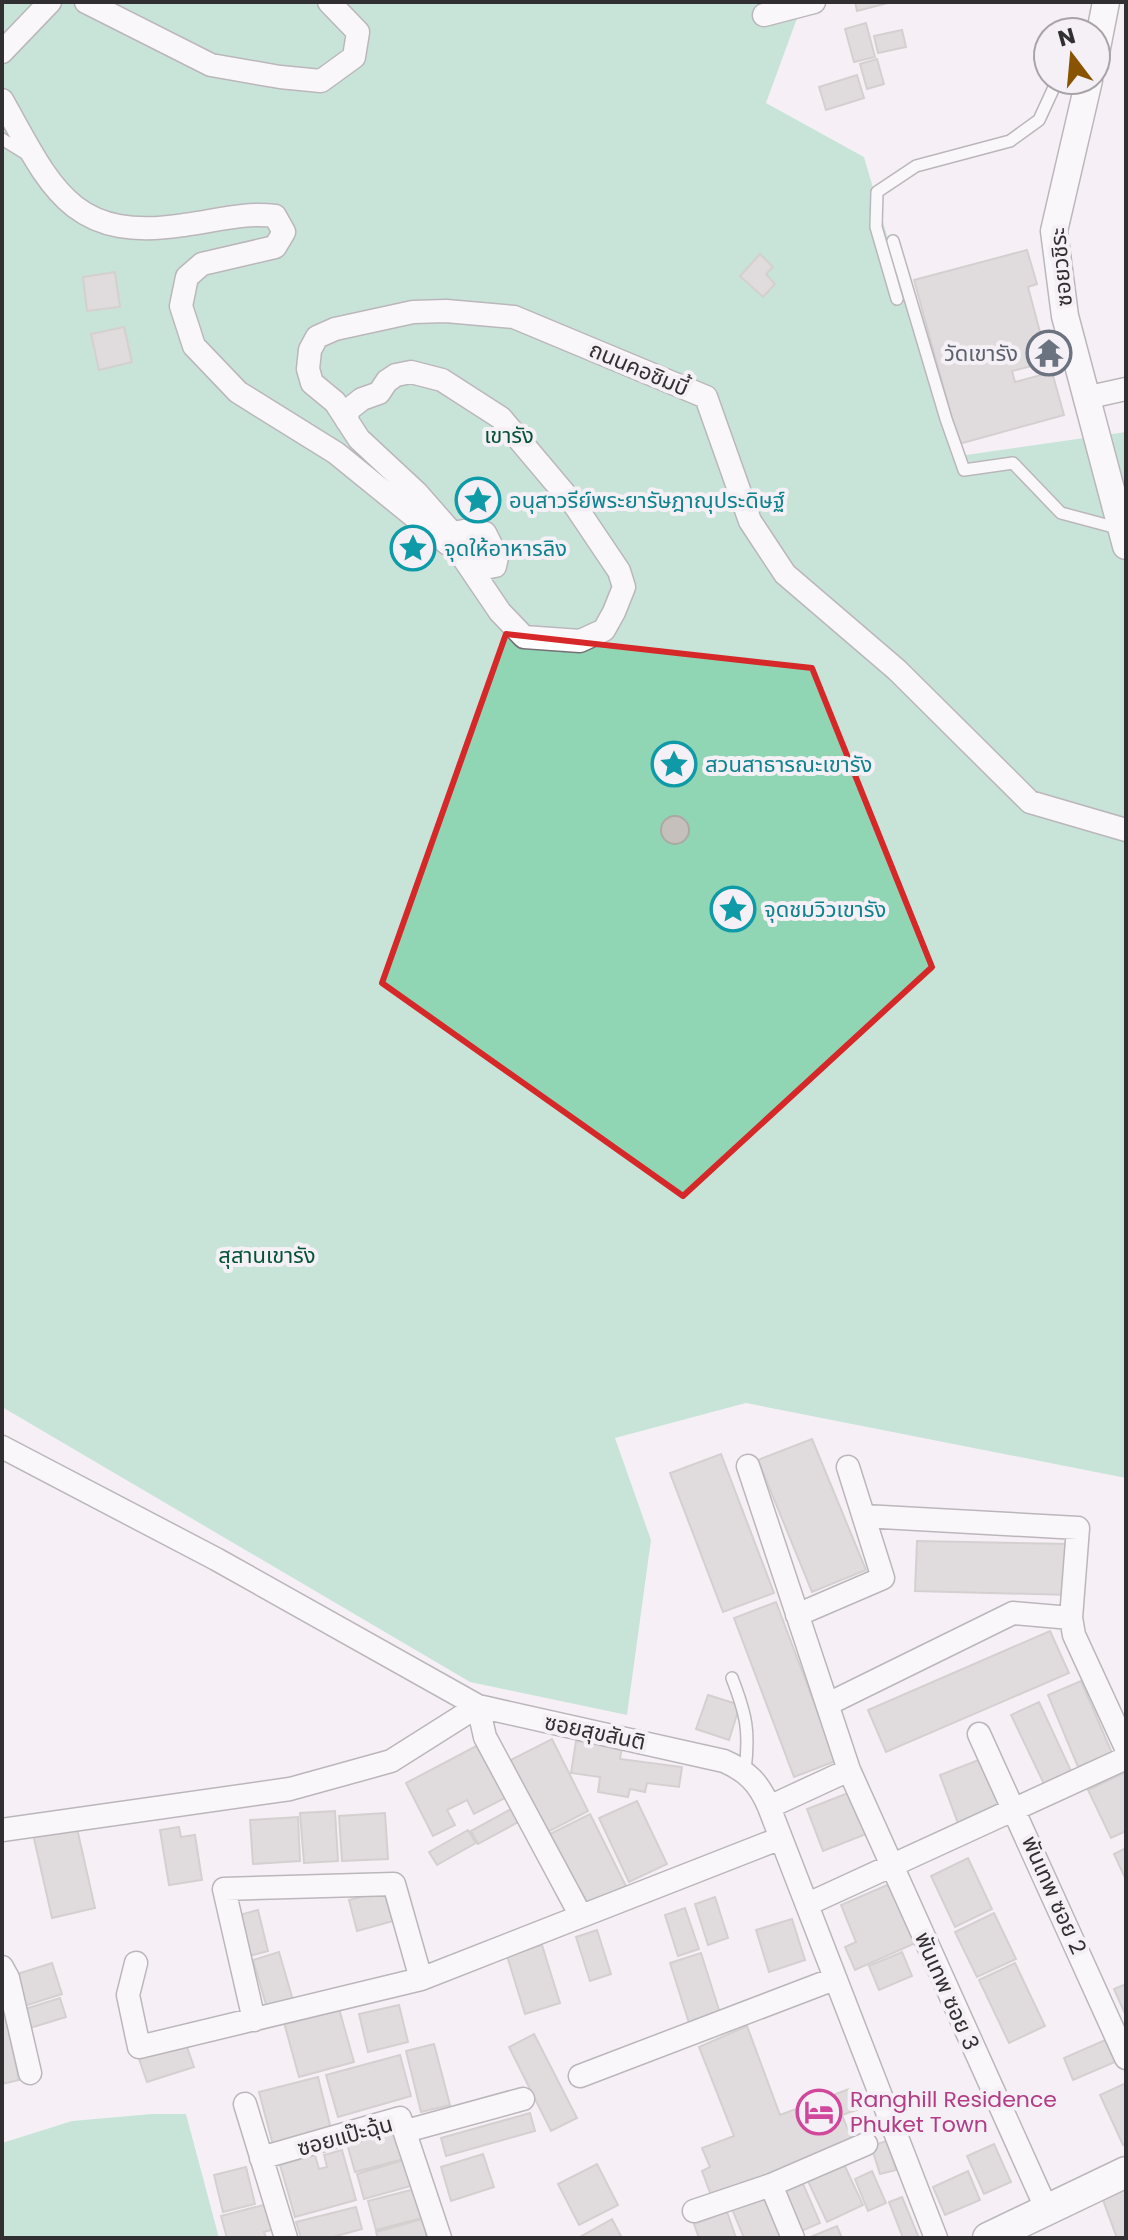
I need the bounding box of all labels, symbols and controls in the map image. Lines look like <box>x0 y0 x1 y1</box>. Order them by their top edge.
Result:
north arrow <box>1032 16 1112 96</box>
text: N <box>1054 20 1079 54</box>
street label: ซอยวชิระ <box>1042 226 1080 308</box>
temple icon: วัดเขารัง <box>1025 329 1073 377</box>
street label: ถนนคอซิมบี้ <box>584 334 694 404</box>
place label: วัดเขารัง <box>944 338 1018 369</box>
park label: เขารัง <box>484 420 534 451</box>
place icon: อนุสาวรีย์พระยารัษฎาณุประดิษฐ์ <box>454 476 502 524</box>
place label: อนุสาวรีย์พระยารัษฎาณุประดิษฐ์ <box>509 485 785 516</box>
place icon: จุดให้อาหารลิง <box>389 524 437 572</box>
place label: จุดให้อาหารลิง <box>444 533 567 564</box>
place icon: สวนสาธารณะเขารัง <box>650 740 698 788</box>
place label: สวนสาธารณะเขารัง <box>705 749 872 780</box>
place icon: จุดชมวิวเขารัง <box>709 885 757 933</box>
place label: จุดชมวิวเขารัง <box>764 894 886 925</box>
park label: สุสานเขารัง <box>218 1240 316 1271</box>
street label: ซอยสุขสันติ <box>542 1706 648 1758</box>
street label: พันเทพ ซอย 2 <box>1014 1831 1094 1959</box>
street label: พันเทพ ซอย 3 <box>907 1927 987 2055</box>
place label: Ranghill Residence Phuket Town <box>850 2084 1057 2140</box>
hotel icon: Ranghill Residence Phuket Town <box>795 2088 843 2136</box>
street label: ซอยแป๊ะฉุ้น <box>294 2108 396 2164</box>

